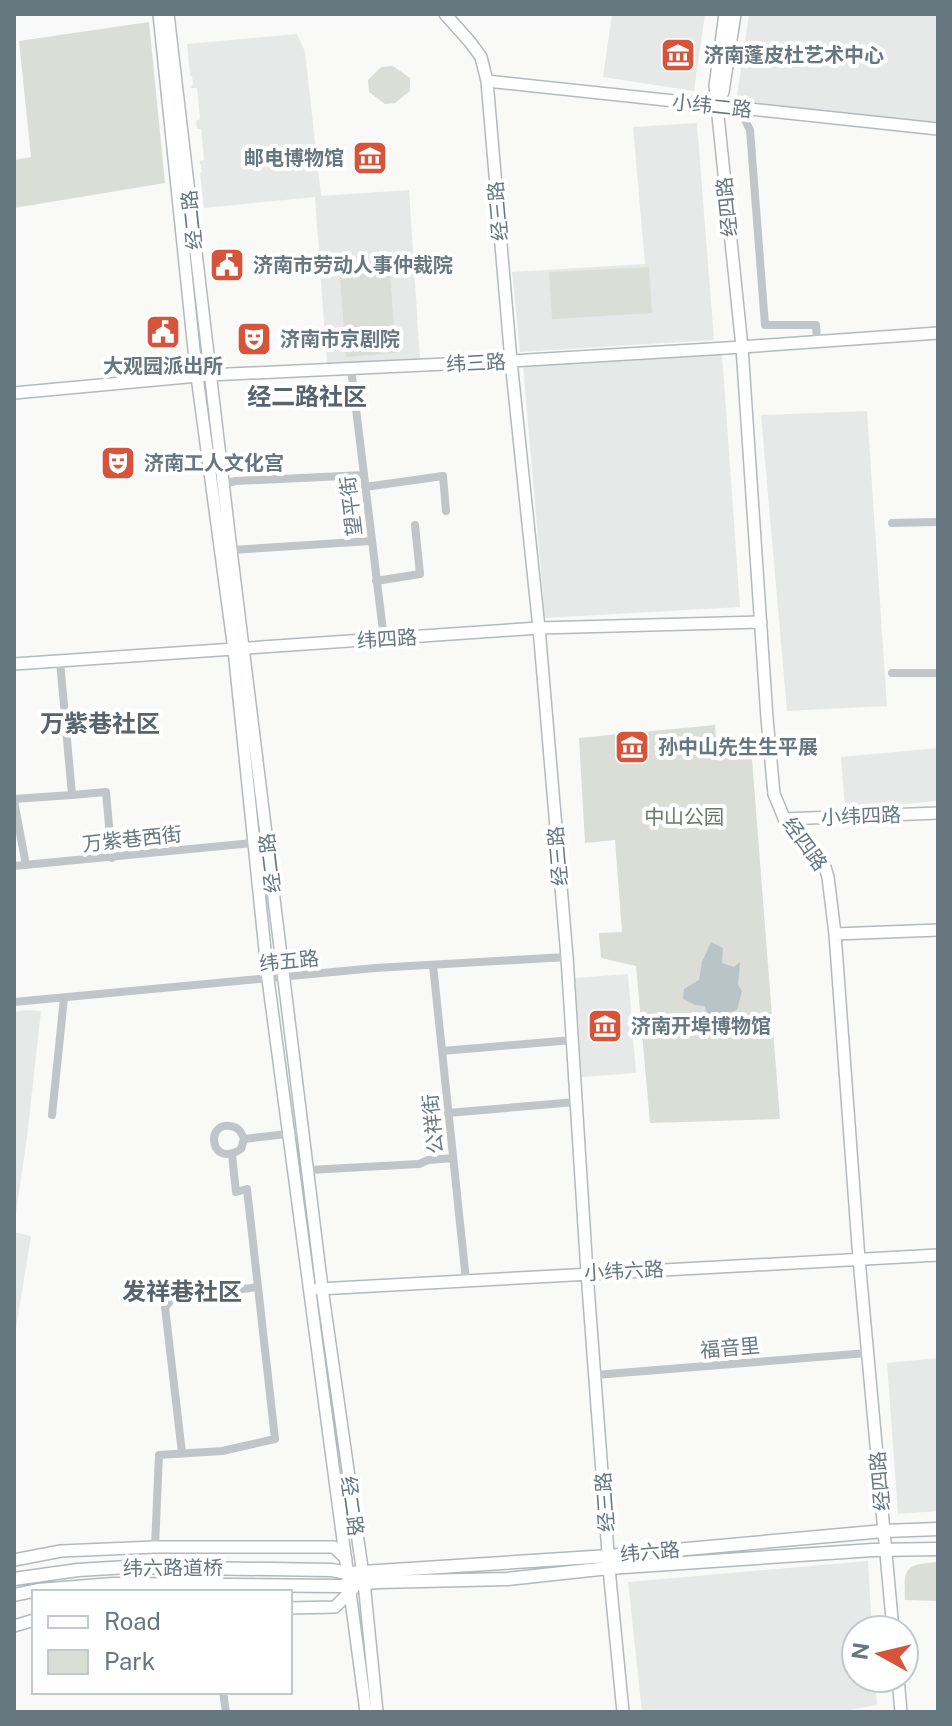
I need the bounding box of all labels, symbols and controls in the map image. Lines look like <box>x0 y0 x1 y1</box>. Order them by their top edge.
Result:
museum icon: 济南蓬皮杜艺术中心 <box>659 36 697 74</box>
place label: 济南蓬皮杜艺术中心 <box>704 43 884 67</box>
street label: 小纬二路 <box>671 90 753 122</box>
museum icon: 邮电博物馆 <box>351 139 389 177</box>
place label: 邮电博物馆 <box>244 146 344 170</box>
street label: 经四路 <box>712 176 742 238</box>
street label: 经三路 <box>483 180 513 242</box>
street label: 经二路 <box>177 189 207 251</box>
public building icon: 济南市劳动人事仲裁院 <box>208 246 246 284</box>
place label: 济南市劳动人事仲裁院 <box>253 253 453 277</box>
public building icon: 大观园派出所 <box>144 313 182 351</box>
theatre icon: 济南市京剧院 <box>235 320 273 358</box>
place label: 济南市京剧院 <box>280 327 400 351</box>
street label: 纬三路 <box>445 349 507 377</box>
place label: 大观园派出所 <box>103 354 223 378</box>
district label: 经二路社区 <box>247 382 367 410</box>
theatre icon: 济南工人文化宫 <box>99 444 137 482</box>
place label: 济南工人文化宫 <box>144 451 284 475</box>
street label: 望平街 <box>335 475 367 537</box>
street label: 纬四路 <box>356 625 418 653</box>
district label: 万紫巷社区 <box>40 709 160 737</box>
museum icon: 孙中山先生生平展 <box>613 728 651 766</box>
place label: 孙中山先生生平展 <box>658 735 818 759</box>
street label: 小纬四路 <box>821 803 901 829</box>
park label: 中山公园 <box>644 805 724 829</box>
street label: 经四路 <box>778 813 832 875</box>
street label: 万紫巷西街 <box>81 822 183 856</box>
street label: 经三路 <box>543 825 573 887</box>
street label: 经二路 <box>254 832 286 894</box>
street label: 纬五路 <box>258 946 320 976</box>
museum icon: 济南开埠博物馆 <box>586 1007 624 1045</box>
place label: 济南开埠博物馆 <box>631 1014 771 1038</box>
street label: 公祥街 <box>418 1093 448 1155</box>
street label: 小纬六路 <box>583 1257 665 1285</box>
district label: 发祥巷社区 <box>122 1277 242 1305</box>
street label: 福音里 <box>699 1333 761 1363</box>
street label: 经四路 <box>865 1450 895 1512</box>
street label: 经三路 <box>591 1471 619 1533</box>
street label: 经二路 <box>336 1475 368 1537</box>
street label: 纬六路 <box>619 1537 681 1567</box>
street label: 纬六路道桥 <box>123 1556 223 1580</box>
legend <box>32 1590 292 1694</box>
text: Road <box>104 1607 161 1635</box>
north arrow <box>840 1614 920 1694</box>
text: N <box>846 1641 874 1662</box>
text: Park <box>104 1647 155 1675</box>

